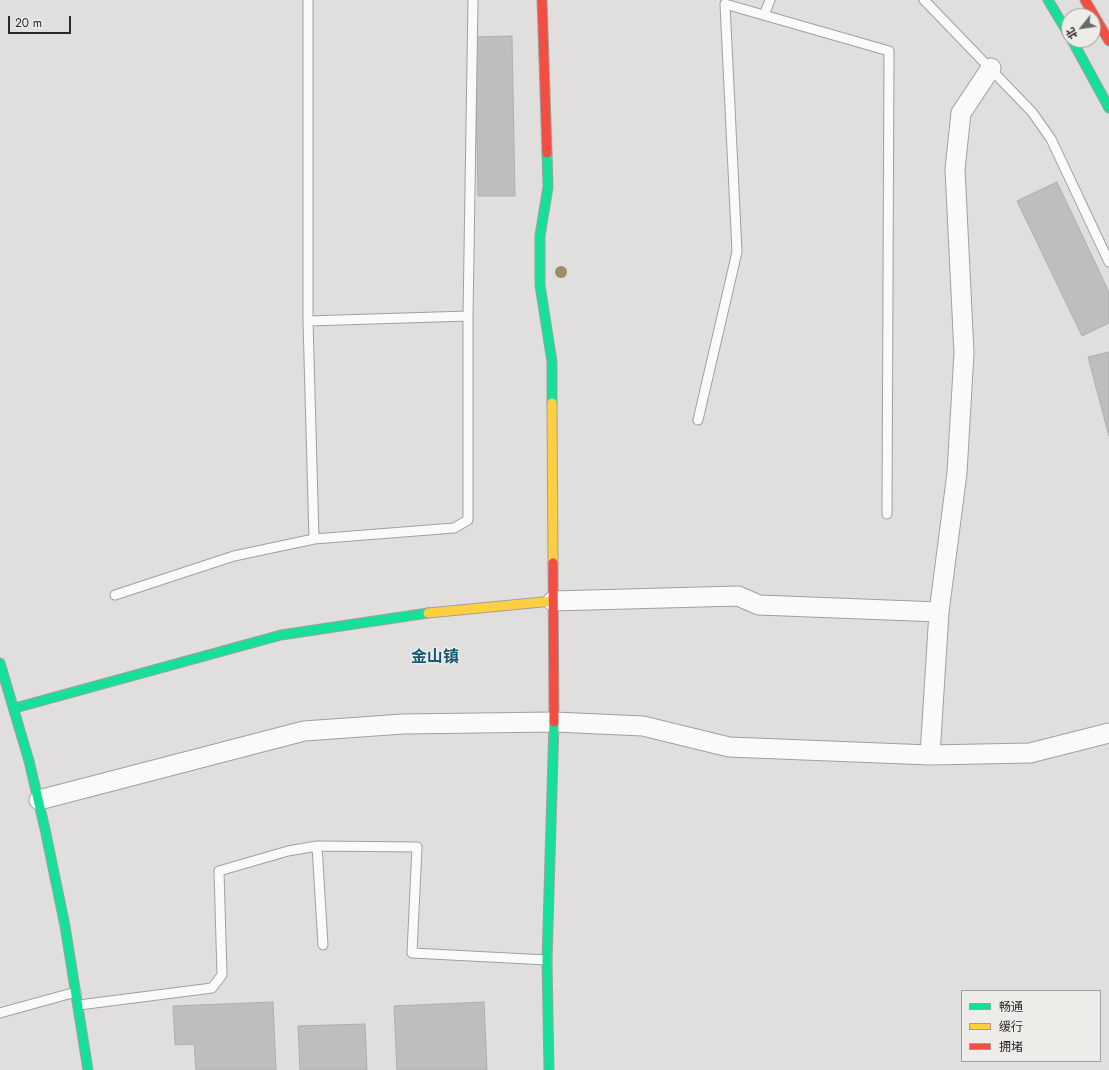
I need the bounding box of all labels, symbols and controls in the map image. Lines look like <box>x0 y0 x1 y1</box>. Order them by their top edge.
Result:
scale bar <box>10 8 73 34</box>
north arrow <box>1061 8 1101 48</box>
text: 20 m <box>15 14 42 32</box>
text: 北 <box>1062 25 1081 42</box>
district label: 金山镇 <box>411 648 459 668</box>
legend <box>961 990 1101 1062</box>
text: 畅通 <box>999 998 1023 1016</box>
text: 缓行 <box>999 1018 1023 1036</box>
text: 拥堵 <box>999 1038 1023 1056</box>

